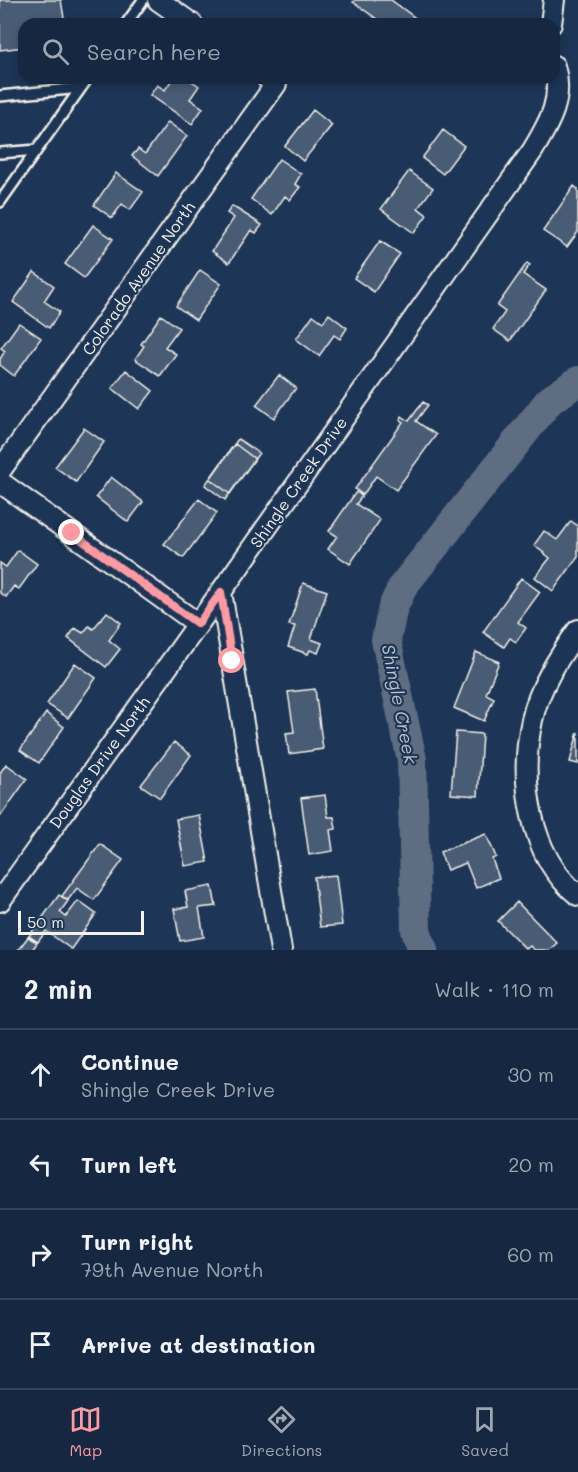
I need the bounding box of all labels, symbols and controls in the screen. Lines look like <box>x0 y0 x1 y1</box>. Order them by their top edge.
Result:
search box <box>18 18 560 84</box>
icon: search <box>39 35 72 68</box>
text: Search here <box>87 37 221 66</box>
street label: Colorado Avenue North <box>77 197 199 359</box>
street label: Shingle Creek Drive <box>245 412 351 552</box>
route end <box>58 519 84 545</box>
water label: Shingle Creek <box>377 642 423 766</box>
route start <box>218 647 244 673</box>
street label: Douglas Drive North <box>44 692 154 832</box>
scale bar <box>18 908 144 936</box>
text: 50 m <box>27 911 64 932</box>
text: 2 min <box>24 972 92 1006</box>
text: Walk · 110 m <box>434 976 554 1002</box>
text: Continue <box>81 1047 179 1076</box>
icon: ahead <box>24 1058 57 1091</box>
text: 30 m <box>508 1061 554 1087</box>
text: Shingle Creek Drive <box>81 1076 275 1102</box>
icon: left <box>24 1148 57 1181</box>
text: Turn left <box>81 1150 177 1179</box>
text: 20 m <box>508 1151 554 1177</box>
text: Turn right <box>81 1227 193 1256</box>
icon: right <box>24 1238 57 1271</box>
text: 60 m <box>507 1241 554 1267</box>
text: 79th Avenue North <box>81 1256 263 1282</box>
icon: arrive <box>24 1328 57 1361</box>
text: Arrive at destination <box>81 1330 316 1359</box>
tab: Map <box>69 1403 102 1460</box>
tab: Directions <box>241 1403 322 1460</box>
tab: Saved <box>461 1403 509 1460</box>

